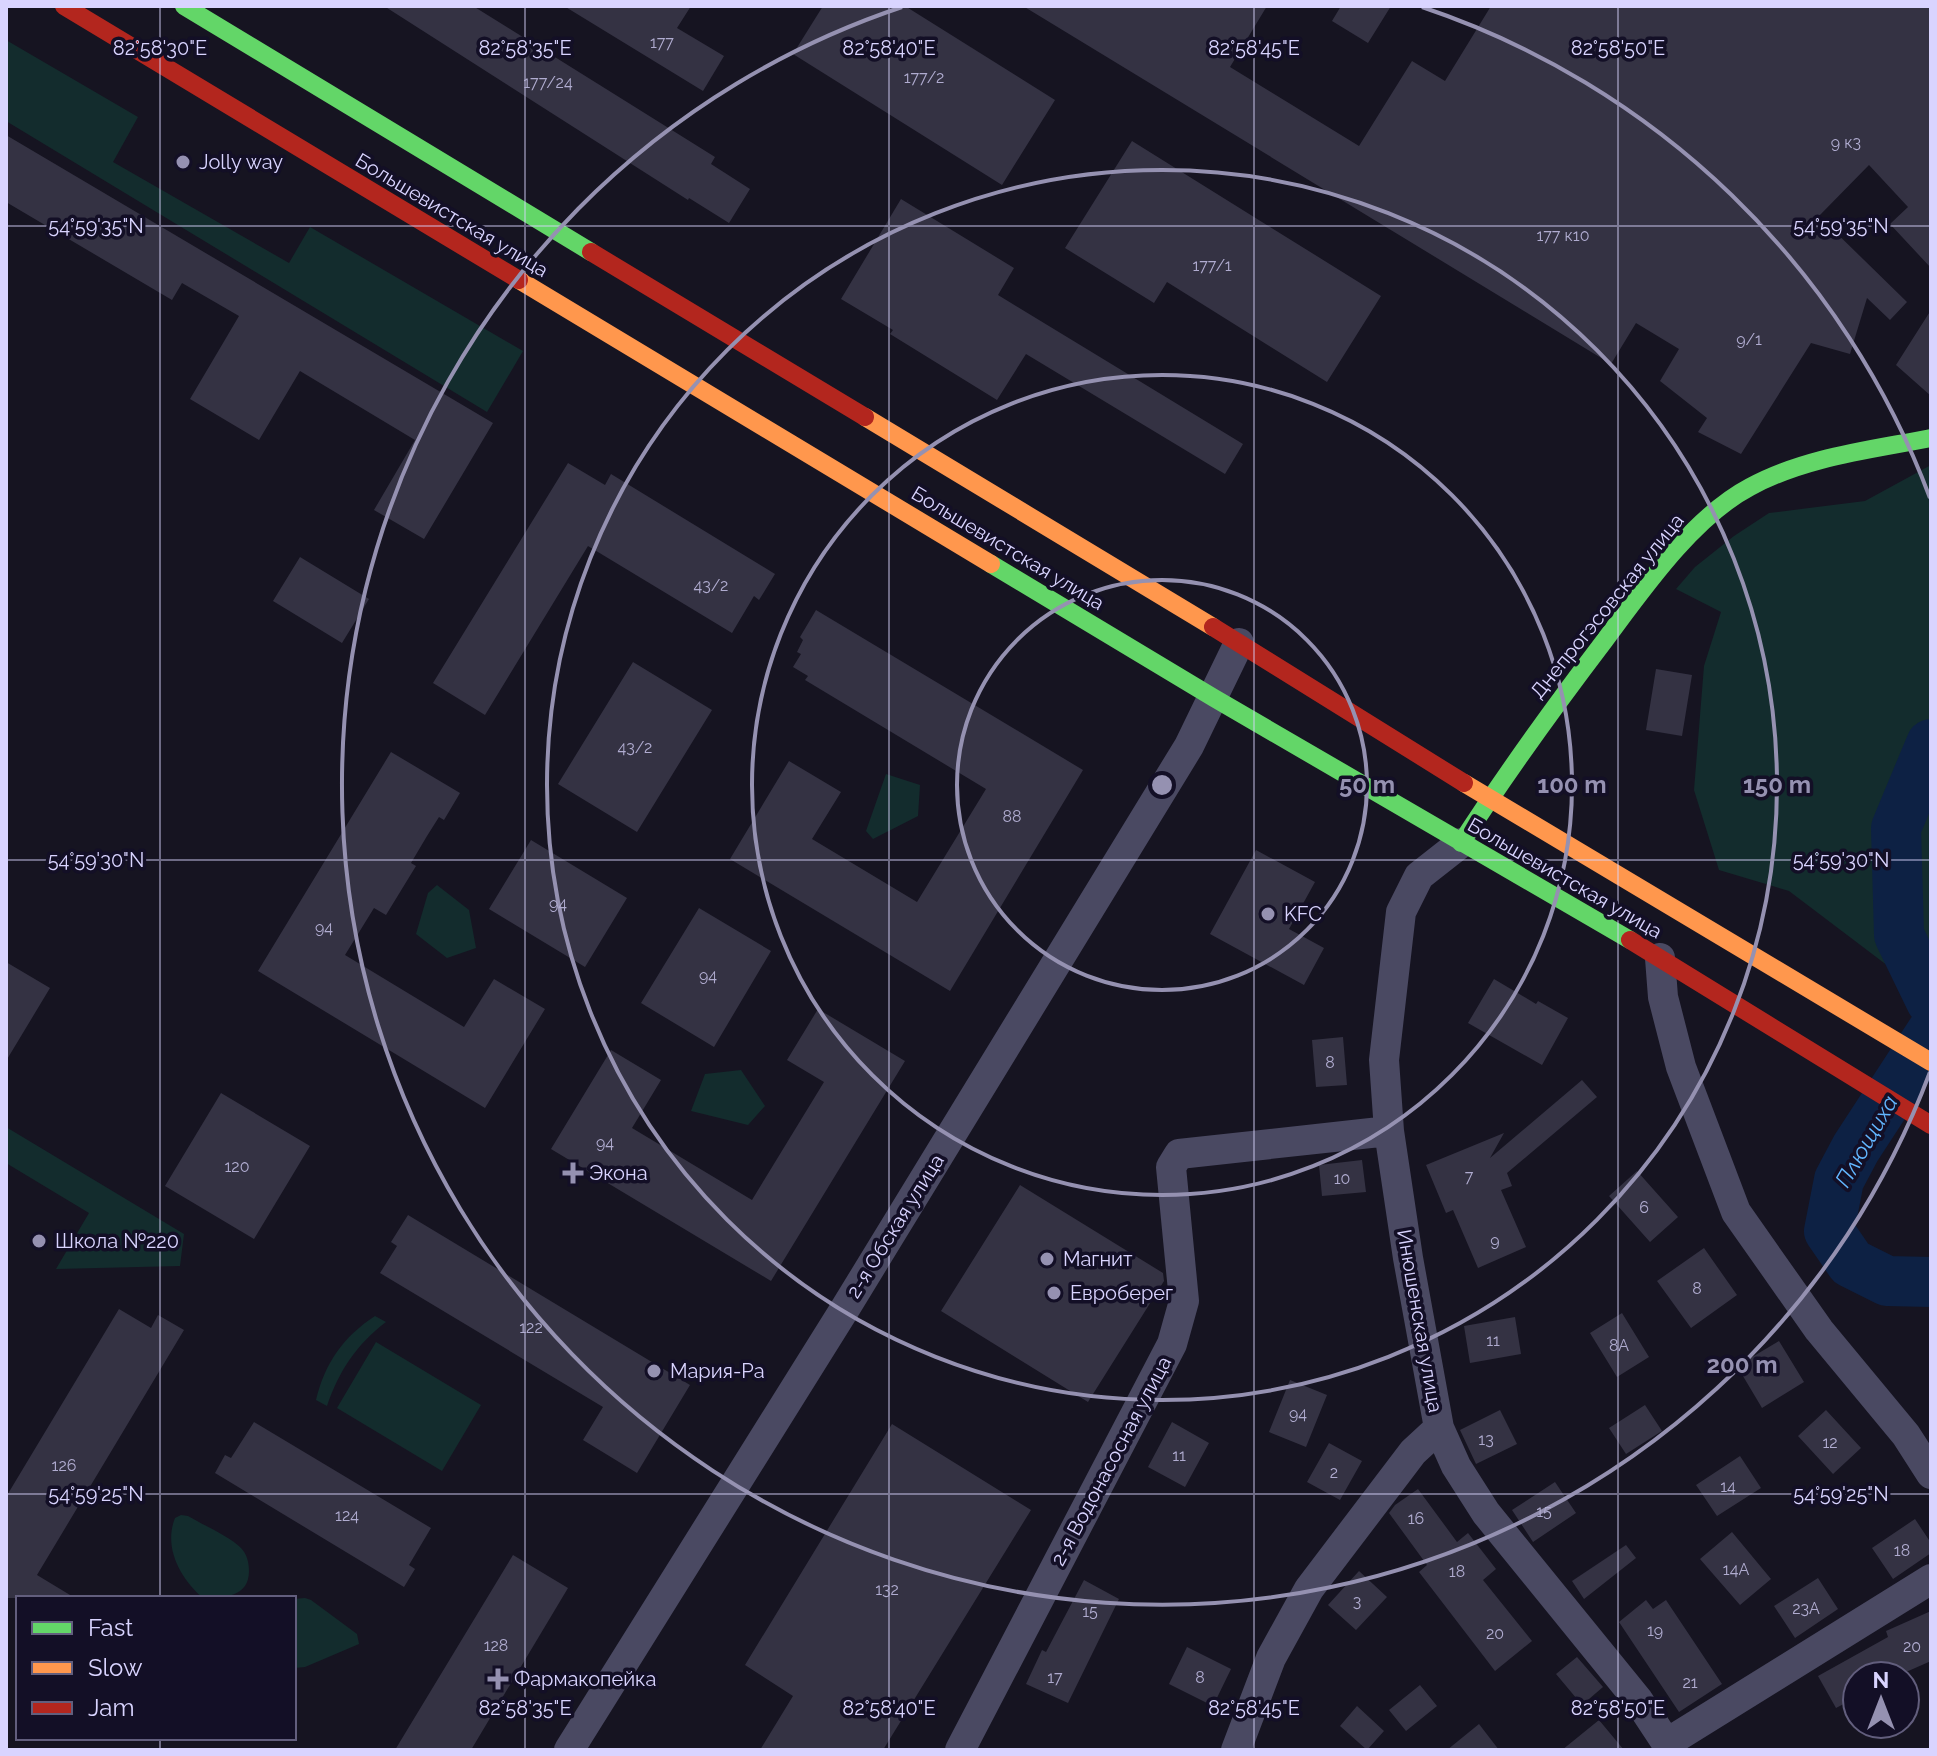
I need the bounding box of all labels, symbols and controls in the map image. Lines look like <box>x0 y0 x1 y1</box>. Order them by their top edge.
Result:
house number: 177 <box>650 33 674 52</box>
text: 82°58'30"E <box>113 36 207 60</box>
text: 82°58'35"E <box>478 36 572 60</box>
text: 82°58'40"E <box>842 36 936 60</box>
text: 82°58'45"E <box>1208 36 1300 60</box>
text: 82°58'50"E <box>1571 36 1665 60</box>
house number: 177/2 <box>904 68 944 87</box>
house number: 177/24 <box>523 73 573 92</box>
house number: 9 к3 <box>1831 133 1861 152</box>
street label: Большевистская улица <box>351 148 553 282</box>
place label: Jolly way <box>199 150 283 174</box>
marker: Jolly way <box>174 153 192 171</box>
text: 54°59'35"N <box>48 214 144 238</box>
text: 54°59'35"N <box>1793 214 1889 238</box>
house number: 177 к10 <box>1537 226 1589 245</box>
house number: 177/1 <box>1192 256 1232 275</box>
house number: 9/1 <box>1736 330 1762 349</box>
street label: Большевистская улица <box>907 481 1109 615</box>
street label: Днепрогэсовская улица <box>1525 509 1689 703</box>
house number: 43/2 <box>694 576 728 595</box>
house number: 43/2 <box>618 738 652 757</box>
text: 50 m <box>1339 770 1395 799</box>
text: 100 m <box>1537 770 1607 799</box>
text: 150 m <box>1743 770 1811 799</box>
centre of rings <box>1148 771 1176 799</box>
house number: 88 <box>1003 807 1021 826</box>
street label: Большевистская улица <box>1463 812 1667 944</box>
text: 54°59'30"N <box>48 848 144 872</box>
text: 54°59'30"N <box>1793 848 1889 872</box>
house number: 94 <box>549 894 567 913</box>
place label: KFC <box>1284 902 1322 926</box>
marker: KFC <box>1259 905 1277 923</box>
house number: 94 <box>315 918 333 937</box>
house number: 94 <box>699 966 717 985</box>
house number: 8 <box>1325 1053 1335 1072</box>
water label: Плющиха <box>1829 1091 1903 1191</box>
house number: 94 <box>596 1133 614 1152</box>
street label: 2-я Обская улица <box>841 1150 949 1302</box>
house number: 120 <box>225 1157 249 1176</box>
place label: Экона <box>589 1161 648 1185</box>
marker: Экона <box>564 1164 582 1182</box>
house number: 7 <box>1465 1167 1474 1186</box>
house number: 10 <box>1334 1169 1350 1188</box>
house number: 6 <box>1639 1198 1649 1217</box>
street label: Инюшенская улица <box>1392 1228 1448 1414</box>
place label: Школа №220 <box>55 1229 179 1253</box>
house number: 9 <box>1490 1231 1500 1250</box>
marker: Школа №220 <box>30 1232 48 1250</box>
place label: Магнит <box>1063 1247 1133 1271</box>
marker: Магнит <box>1038 1250 1056 1268</box>
house number: 8 <box>1692 1279 1702 1298</box>
place label: Евроберег <box>1070 1281 1173 1305</box>
marker: Евроберег <box>1045 1284 1063 1302</box>
house number: 122 <box>519 1318 543 1337</box>
house number: 11 <box>1486 1331 1500 1350</box>
house number: 8А <box>1609 1336 1629 1355</box>
text: 200 m <box>1706 1350 1778 1379</box>
street label: 2-я Водонасосная улица <box>1046 1352 1176 1570</box>
place label: Мария-Ра <box>670 1359 765 1383</box>
marker: Мария-Ра <box>645 1362 663 1380</box>
house number: 94 <box>1289 1404 1307 1423</box>
house number: 13 <box>1478 1430 1494 1449</box>
house number: 12 <box>1822 1433 1838 1452</box>
house number: 11 <box>1172 1446 1186 1465</box>
house number: 126 <box>52 1456 76 1475</box>
house number: 2 <box>1330 1463 1338 1482</box>
house number: 14 <box>1720 1477 1736 1496</box>
text: 54°59'25"N <box>48 1482 144 1506</box>
text: 54°59'25"N <box>1793 1482 1889 1506</box>
house number: 15 <box>1536 1502 1552 1521</box>
house number: 124 <box>335 1506 359 1525</box>
house number: 16 <box>1408 1509 1424 1528</box>
house number: 18 <box>1894 1541 1910 1560</box>
house number: 14А <box>1723 1560 1749 1579</box>
house number: 18 <box>1449 1562 1465 1581</box>
house number: 132 <box>875 1580 899 1599</box>
house number: 3 <box>1353 1592 1361 1611</box>
legend <box>16 1596 296 1740</box>
house number: 23А <box>1792 1599 1820 1618</box>
house number: 15 <box>1082 1602 1098 1621</box>
text: Fast <box>88 1613 133 1642</box>
house number: 19 <box>1647 1621 1663 1640</box>
house number: 20 <box>1486 1624 1504 1643</box>
house number: 128 <box>484 1636 508 1655</box>
house number: 20 <box>1903 1637 1921 1656</box>
text: Slow <box>88 1653 143 1682</box>
north arrow <box>1841 1660 1921 1740</box>
place label: Фармакопейка <box>514 1667 656 1691</box>
text: N <box>1873 1667 1889 1693</box>
house number: 17 <box>1047 1668 1063 1687</box>
house number: 8 <box>1195 1668 1205 1687</box>
marker: Фармакопейка <box>489 1670 507 1688</box>
house number: 21 <box>1682 1673 1698 1692</box>
text: Jam <box>88 1693 134 1722</box>
text: 82°58'35"E <box>478 1696 572 1720</box>
text: 82°58'40"E <box>842 1696 936 1720</box>
text: 82°58'45"E <box>1208 1696 1300 1720</box>
text: 82°58'50"E <box>1571 1696 1665 1720</box>

